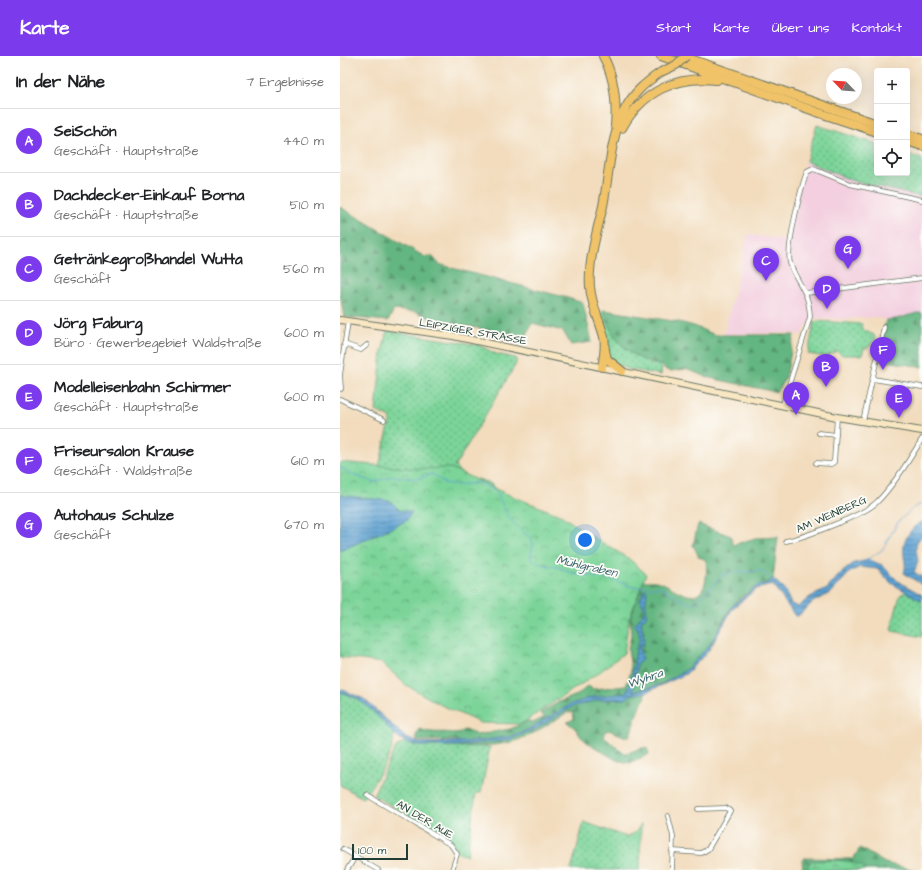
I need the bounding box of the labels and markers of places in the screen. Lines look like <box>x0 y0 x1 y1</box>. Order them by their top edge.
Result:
pin: G <box>835 236 861 269</box>
pin: C <box>753 248 779 281</box>
pin: D <box>814 276 840 309</box>
pin: F <box>870 337 896 370</box>
pin: B <box>813 354 839 387</box>
pin: A <box>783 382 809 415</box>
pin: E <box>886 385 912 418</box>

